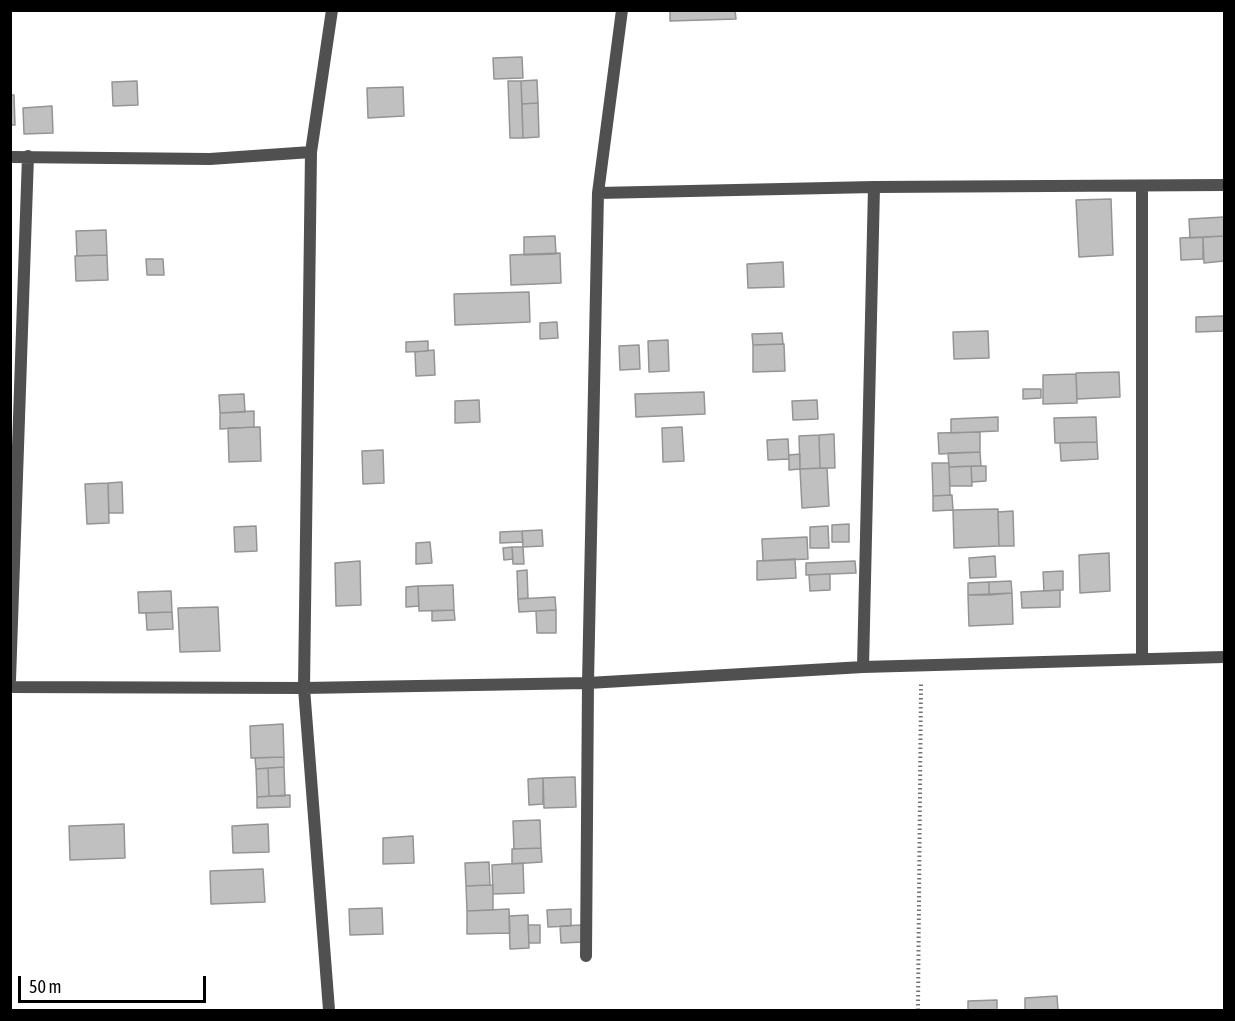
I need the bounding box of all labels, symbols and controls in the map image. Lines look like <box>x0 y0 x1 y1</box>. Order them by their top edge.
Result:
scale bar <box>21 964 208 1002</box>
text: 50 m <box>29 976 61 997</box>

